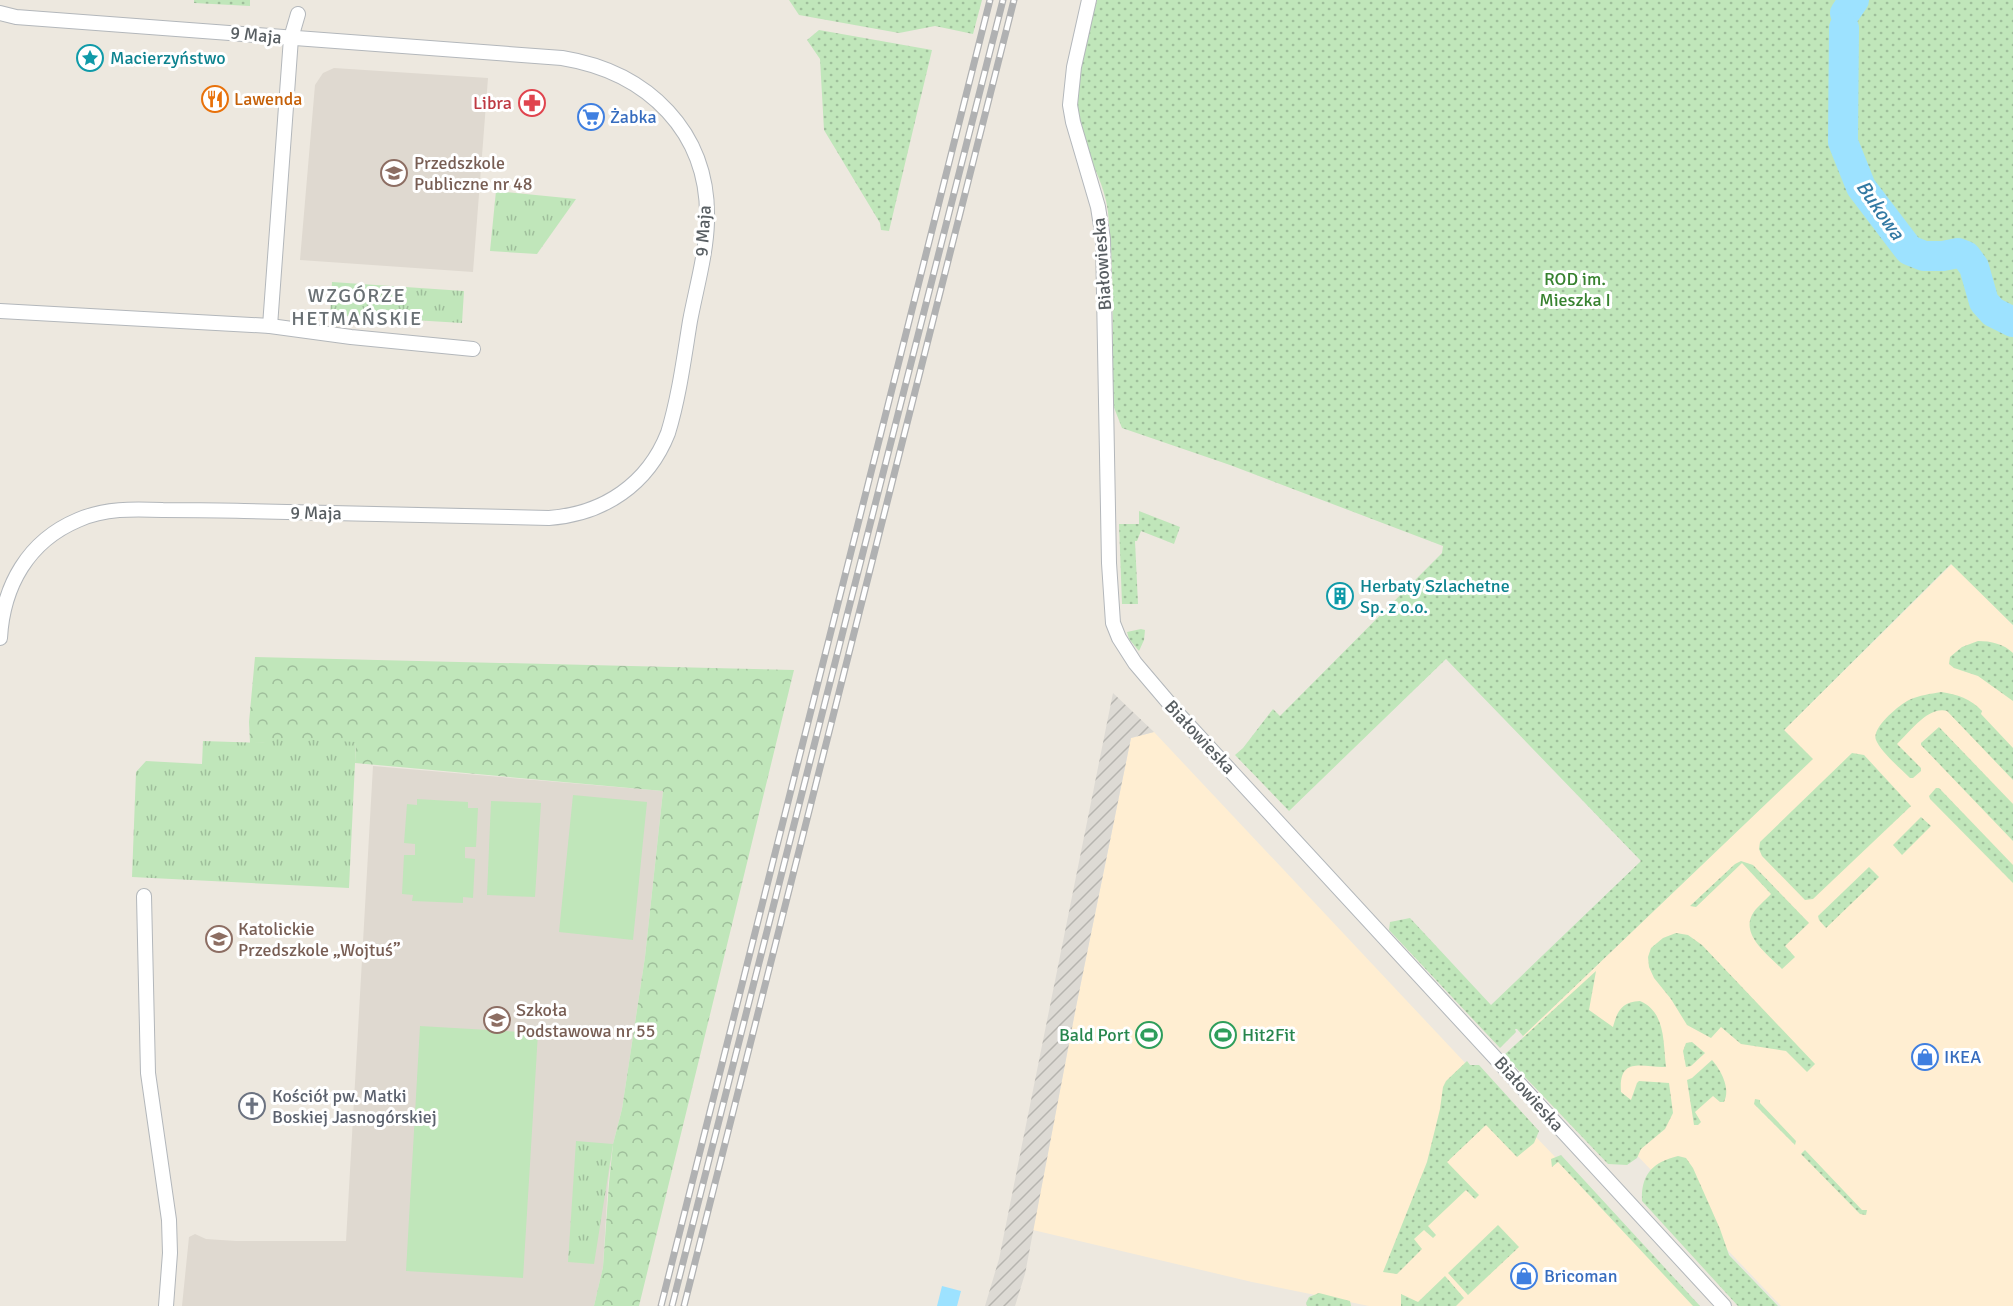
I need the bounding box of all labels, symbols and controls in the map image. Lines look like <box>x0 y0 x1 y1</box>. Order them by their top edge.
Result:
street label: 9 Maja <box>229 21 283 49</box>
place icon: Macierzyństwo <box>75 43 105 73</box>
place label: Macierzyństwo <box>110 47 226 69</box>
restaurant icon: Lawenda <box>200 84 230 114</box>
place label: Lawenda <box>234 88 302 110</box>
pharmacy icon: Libra <box>517 88 547 118</box>
place label: Libra <box>473 92 512 114</box>
supermarket icon: Żabka <box>576 102 606 132</box>
place label: Żabka <box>610 106 657 128</box>
place label: Przedszkole Publiczne nr 48 <box>414 152 533 195</box>
school or university icon: Przedszkole Publiczne nr 48 <box>379 158 409 188</box>
water label: Bukowa <box>1850 175 1910 245</box>
street label: 9 Maja <box>690 205 716 257</box>
street label: Białowieska <box>1088 217 1116 311</box>
park label: ROD im. Mieszka I <box>1539 268 1611 311</box>
district label: WZGÓRZE HETMAŃSKIE <box>291 283 423 331</box>
street label: 9 Maja <box>290 502 342 524</box>
place label: Herbaty Szlachetne Sp. z o.o. <box>1360 575 1510 618</box>
building icon: Herbaty Szlachetne Sp. z o.o. <box>1325 581 1355 611</box>
street label: Białowieska <box>1160 695 1240 779</box>
place label: Katolickie Przedszkole „Wojtuś” <box>238 918 401 961</box>
school or university icon: Katolickie Przedszkole „Wojtuś” <box>204 924 234 954</box>
place label: Szkoła Podstawowa nr 55 <box>516 999 655 1042</box>
school or university icon: Szkoła Podstawowa nr 55 <box>482 1005 512 1035</box>
sports icon: Bald Port <box>1134 1020 1164 1050</box>
sports icon: Hit2Fit <box>1208 1020 1238 1050</box>
place label: Bald Port <box>1059 1024 1130 1046</box>
place label: Hit2Fit <box>1242 1024 1295 1046</box>
shop icon: IKEA <box>1910 1042 1940 1072</box>
place label: IKEA <box>1944 1046 1981 1068</box>
street label: Białowieska <box>1490 1052 1568 1136</box>
place label: Kościół pw. Matki Boskiej Jasnogórskiej <box>272 1085 437 1128</box>
church icon: Kościół pw. Matki Boskiej Jasnogórskiej <box>237 1091 267 1121</box>
shop icon: Bricoman <box>1509 1261 1539 1291</box>
place label: Bricoman <box>1544 1265 1617 1287</box>

